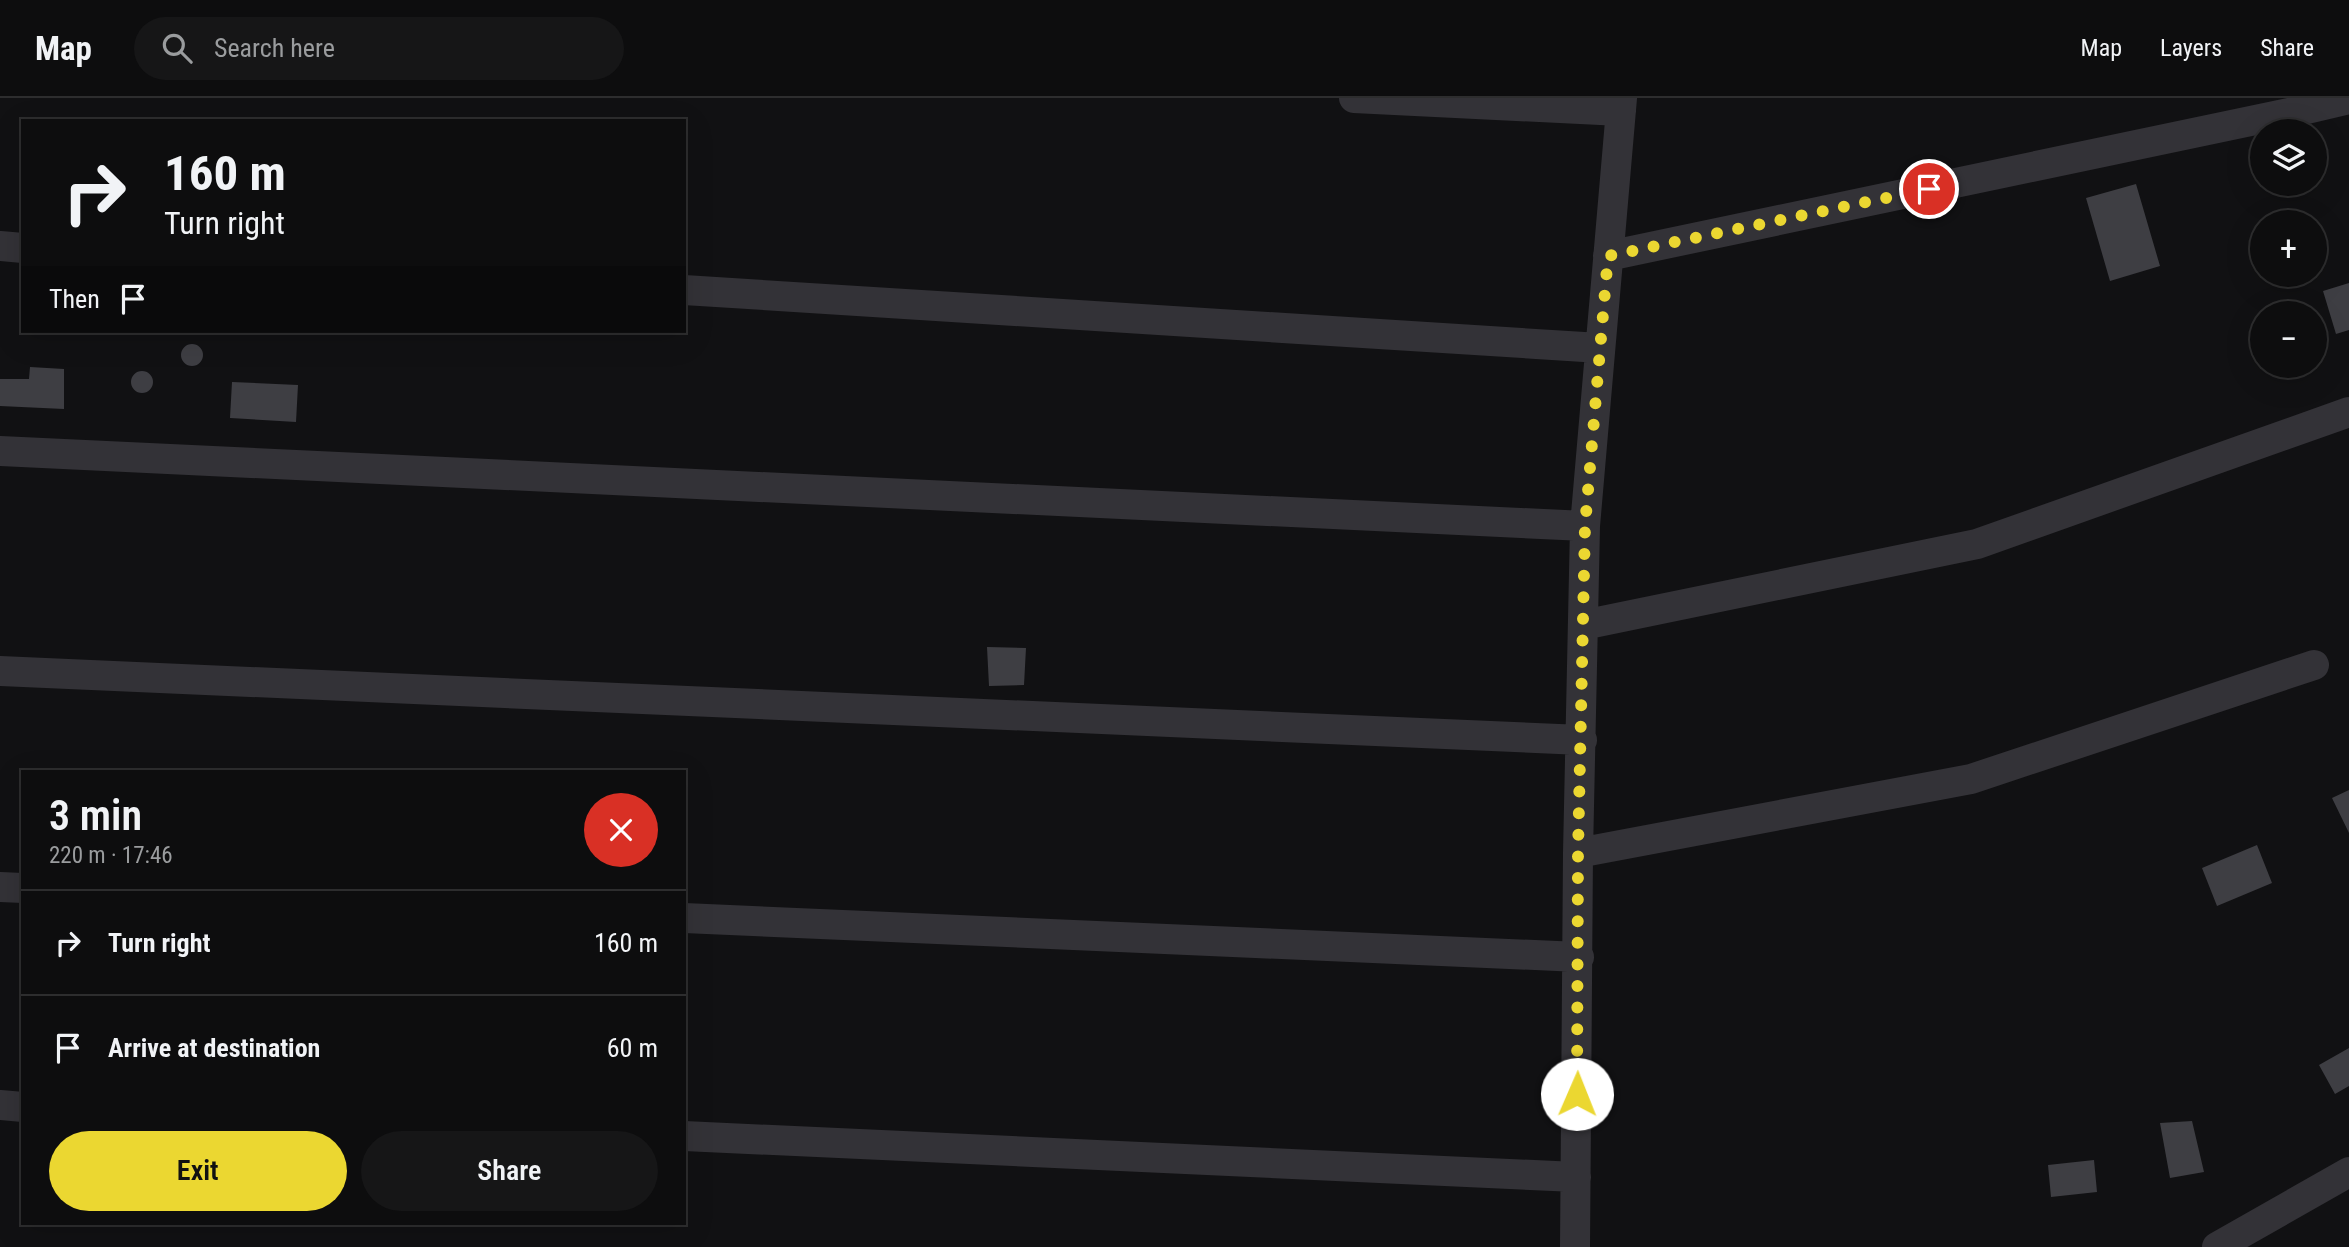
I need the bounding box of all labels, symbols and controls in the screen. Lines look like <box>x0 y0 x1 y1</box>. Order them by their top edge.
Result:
search box <box>134 17 624 80</box>
text: Map <box>35 29 92 68</box>
icon: search <box>158 29 196 67</box>
text: Search here <box>214 33 335 63</box>
text: Map <box>2081 34 2122 62</box>
text: Layers <box>2160 34 2222 62</box>
text: Share <box>2260 34 2314 62</box>
map controls <box>2250 119 2327 378</box>
button: layers <box>2250 119 2327 196</box>
text: 160 m <box>164 145 286 202</box>
icon: right <box>49 147 140 238</box>
pin <box>1899 159 1959 219</box>
icon: arrive <box>1910 170 1948 208</box>
text: Turn right <box>164 204 285 242</box>
button: + <box>2250 210 2327 287</box>
icon: arrive <box>114 280 152 318</box>
text: Then <box>49 284 100 314</box>
button: − <box>2250 301 2327 378</box>
text: 3 min <box>49 791 142 840</box>
button: close <box>584 793 658 867</box>
text: 220 m · 17:46 <box>49 842 173 869</box>
icon: right <box>49 924 87 962</box>
text: Turn right <box>108 928 210 958</box>
text: 160 m <box>594 928 658 958</box>
icon: arrive <box>49 1029 87 1067</box>
text: Arrive at destination <box>108 1033 320 1063</box>
text: 60 m <box>607 1033 658 1063</box>
position arrow <box>1540 1057 1614 1131</box>
button: Exit <box>49 1131 347 1211</box>
button: Share <box>361 1131 658 1211</box>

